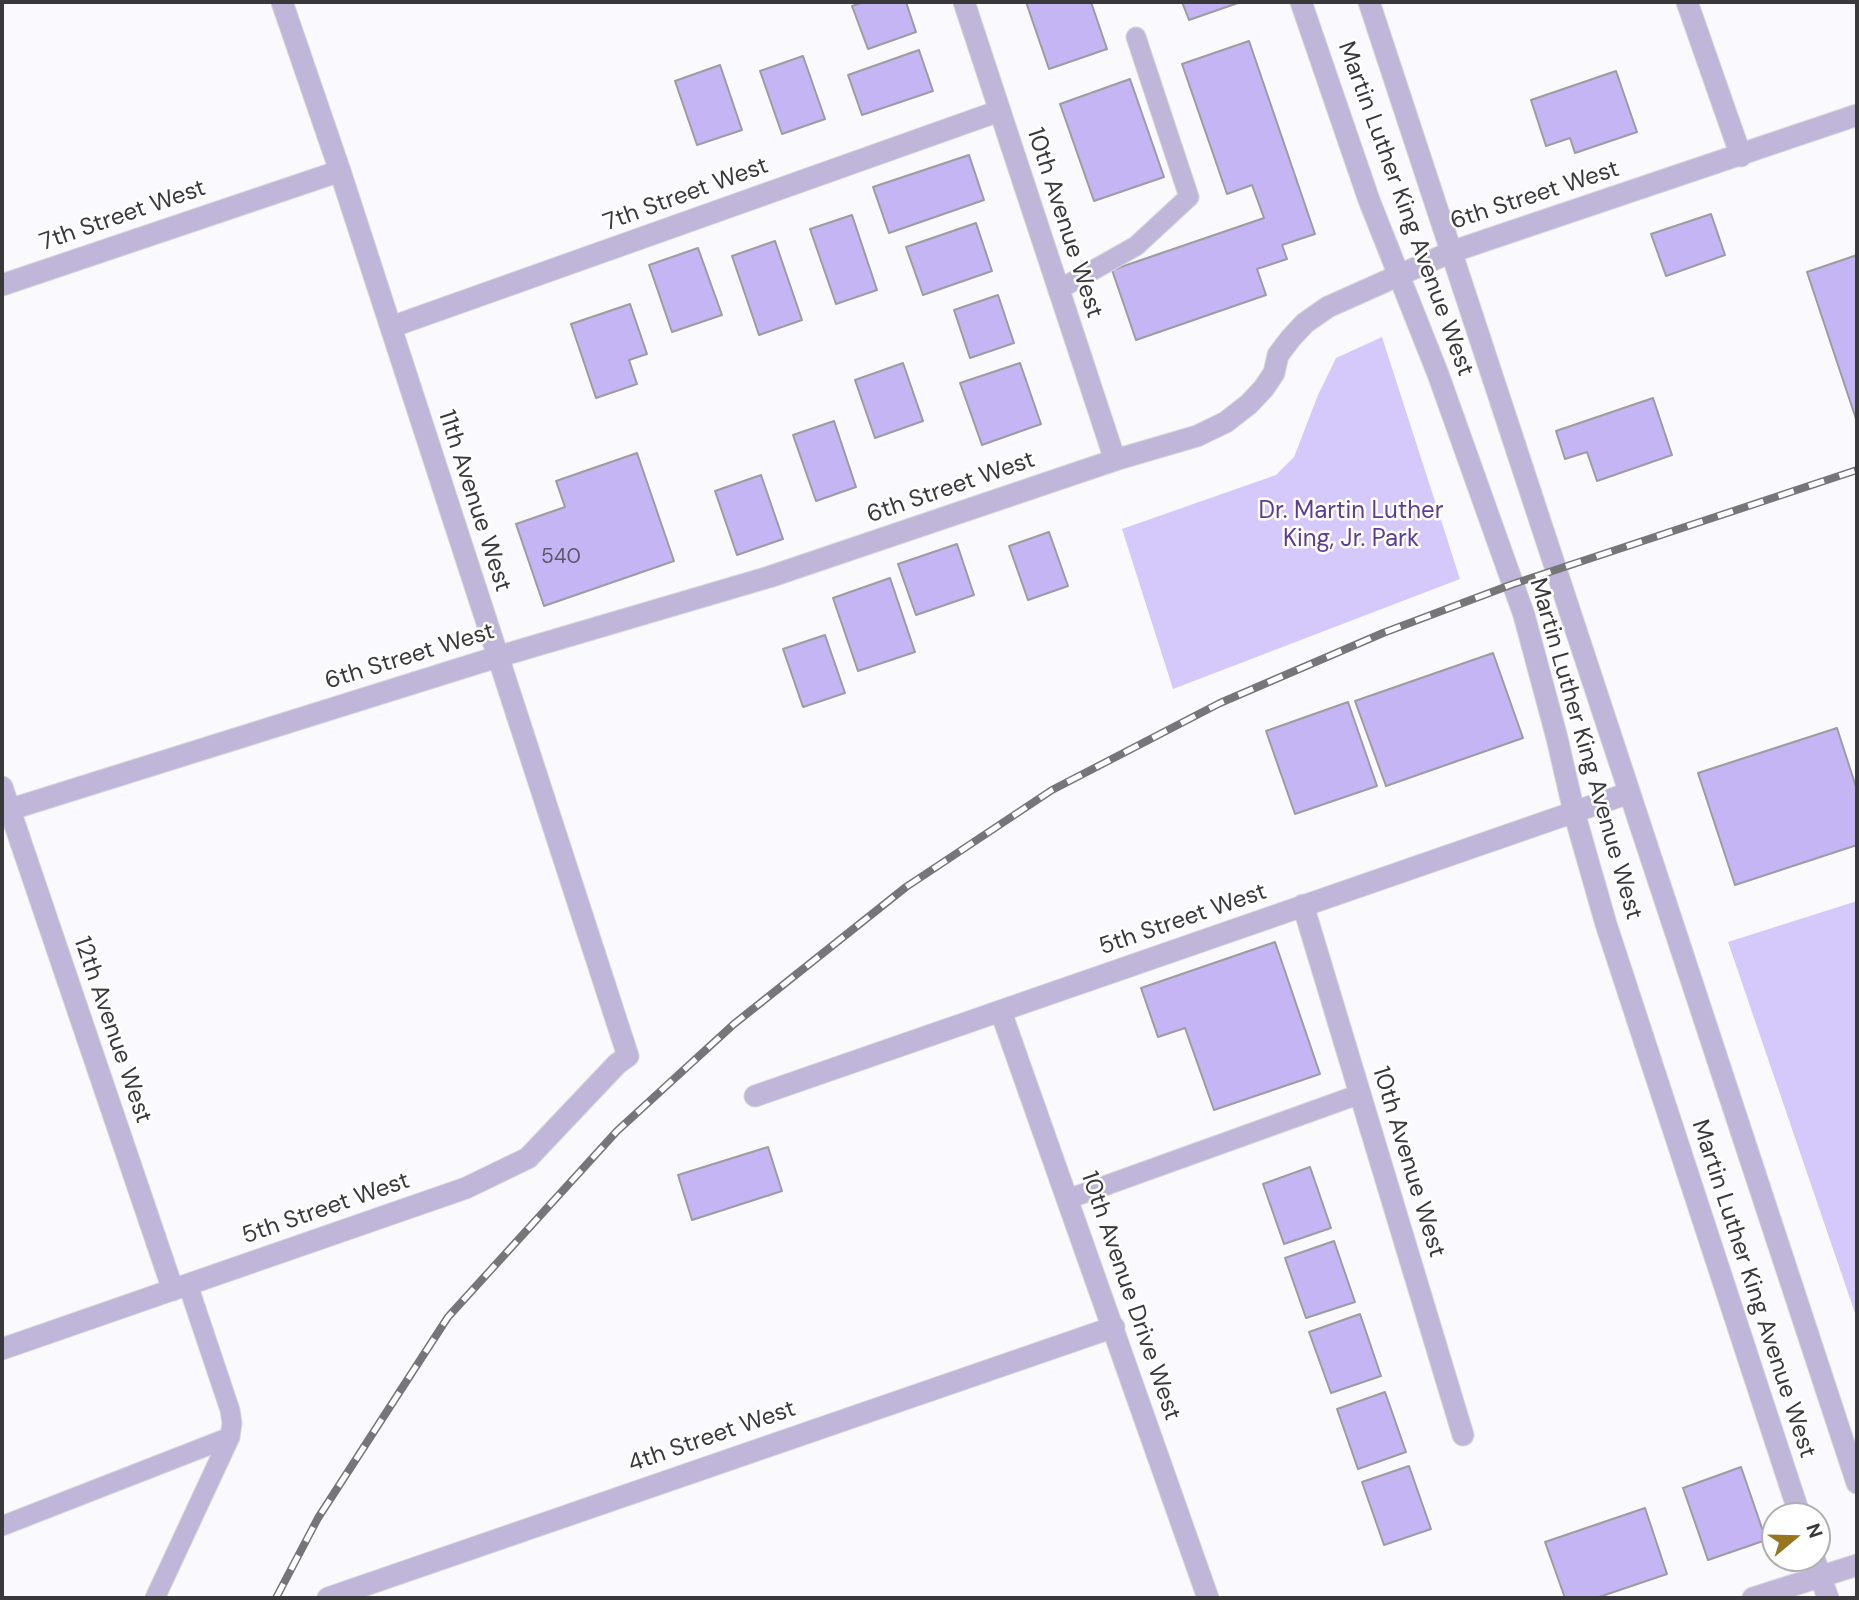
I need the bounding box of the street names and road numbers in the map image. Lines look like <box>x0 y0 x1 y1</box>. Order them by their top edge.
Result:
street label: Martin Luther King Avenue West <box>1331 38 1479 380</box>
street label: 10th Avenue West <box>1020 124 1108 322</box>
street label: 7th Street West <box>600 152 772 238</box>
street label: 6th Street West <box>1447 155 1623 237</box>
street label: 7th Street West <box>36 174 210 258</box>
street label: 11th Avenue West <box>431 407 517 595</box>
street label: 6th Street West <box>863 446 1039 530</box>
street label: Martin Luther King Avenue West <box>1522 575 1648 923</box>
street label: 6th Street West <box>322 618 498 696</box>
street label: 5th Street West <box>1095 878 1271 962</box>
street label: 12th Avenue West <box>67 933 157 1127</box>
street label: 10th Avenue West <box>1365 1063 1451 1261</box>
street label: Martin Luther King Avenue West <box>1685 1116 1821 1462</box>
street label: 5th Street West <box>238 1167 414 1251</box>
street label: 10th Avenue Drive West <box>1074 1168 1186 1424</box>
street label: 4th Street West <box>625 1395 799 1479</box>

